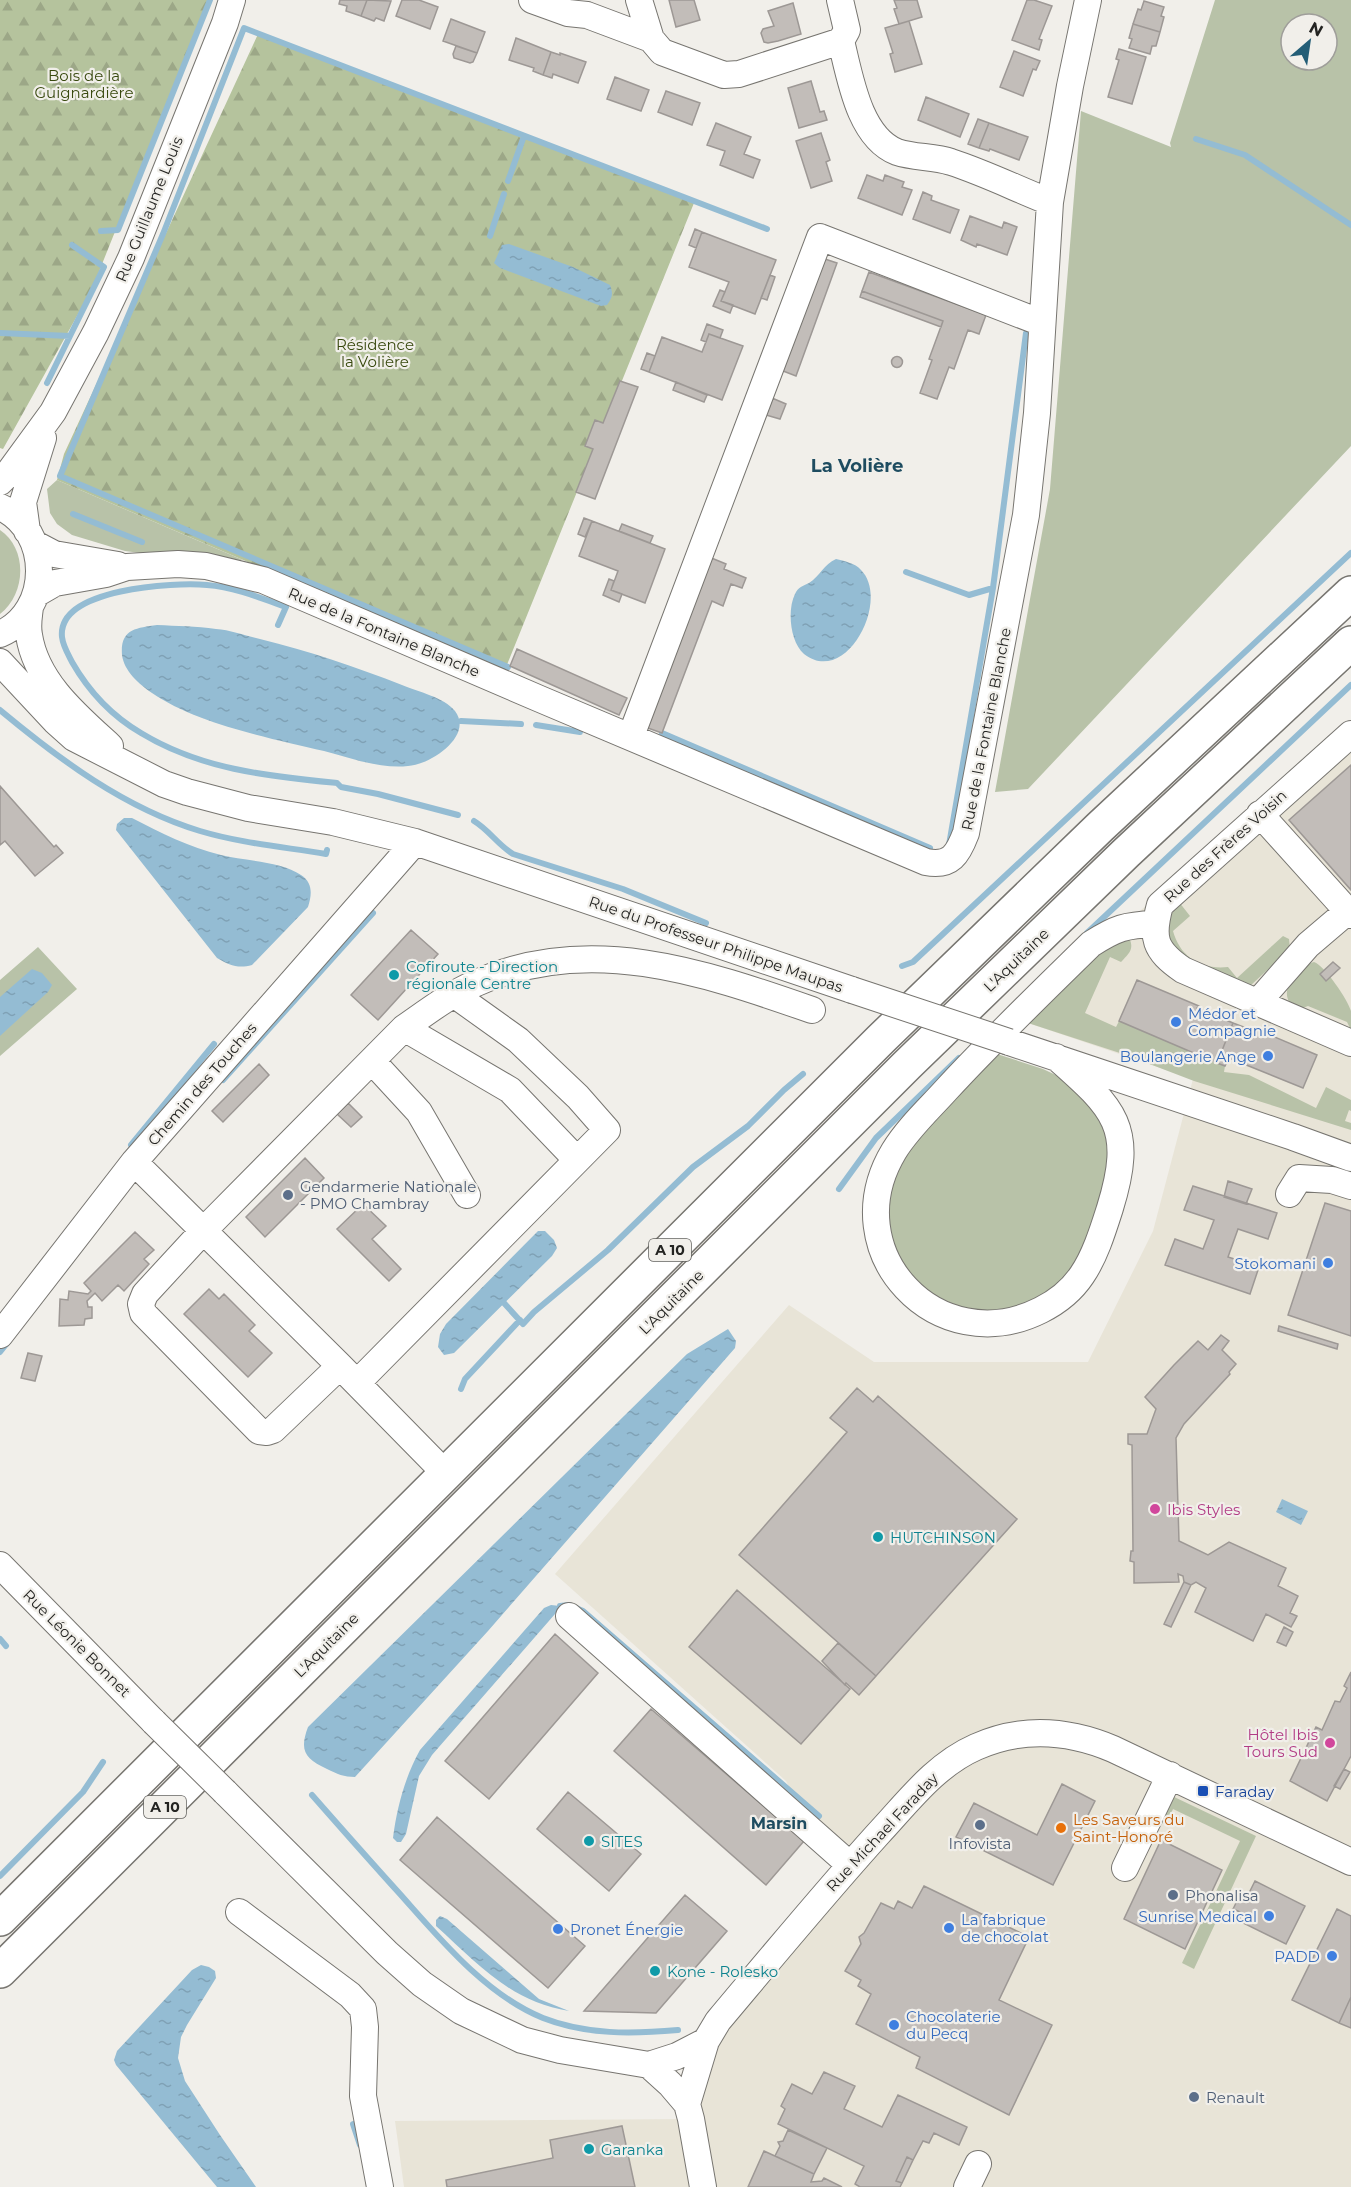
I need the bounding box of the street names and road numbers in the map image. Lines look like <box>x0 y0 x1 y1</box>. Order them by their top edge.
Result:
street label: Rue Guillaume Louis <box>111 134 187 284</box>
street label: Rue de la Fontaine Blanche <box>285 583 483 681</box>
street label: Rue de la Fontaine Blanche <box>957 626 1015 832</box>
street label: Rue des Frères Voisin <box>1159 786 1291 906</box>
street label: Rue du Professeur Philippe Maupas <box>586 891 846 997</box>
street label: L'Aquitaine <box>979 924 1053 996</box>
street label: Chemin des Touches <box>144 1019 260 1149</box>
road number: A 10 <box>649 1239 691 1261</box>
street label: L'Aquitaine <box>635 1266 707 1338</box>
street label: Rue Léonie Bonnet <box>19 1585 135 1701</box>
street label: L'Aquitaine <box>290 1609 362 1681</box>
street label: Rue Michael Faraday <box>822 1768 943 1895</box>
road number: A 10 <box>144 1796 186 1818</box>

